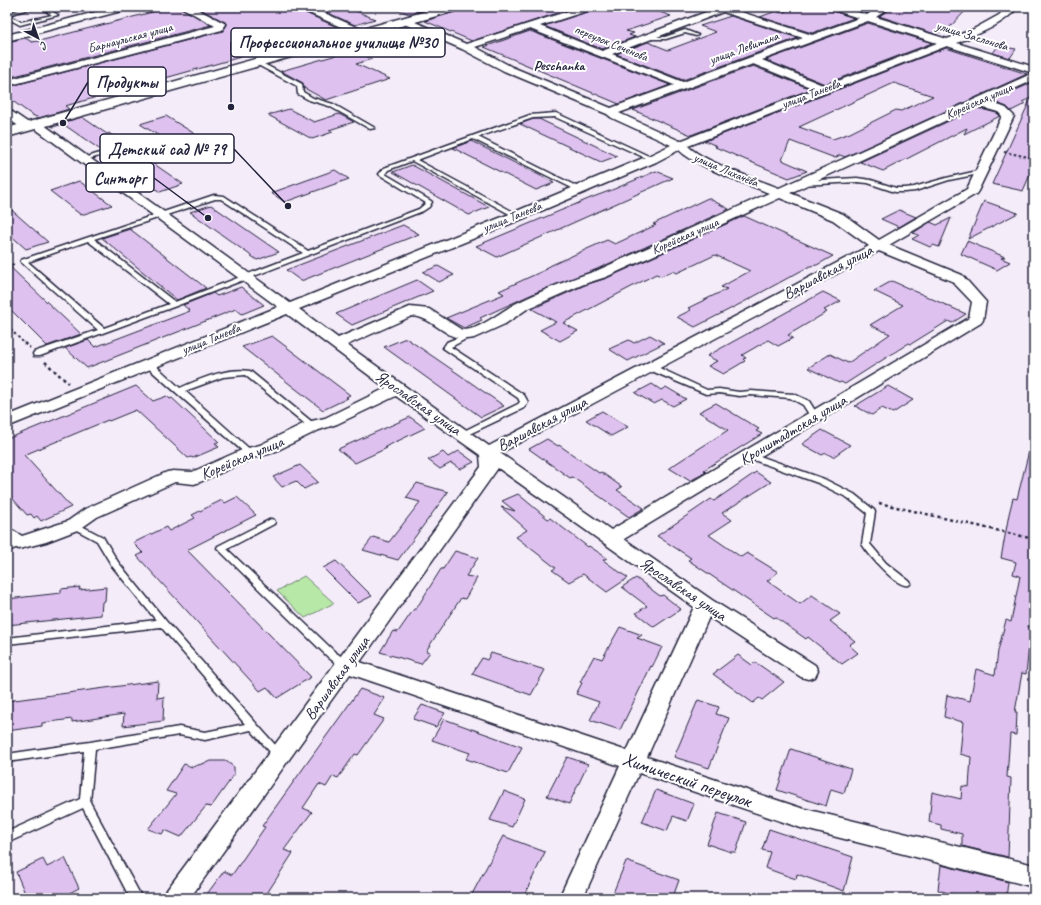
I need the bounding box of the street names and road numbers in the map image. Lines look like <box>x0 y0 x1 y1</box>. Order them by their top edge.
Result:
street label: улица Заслонова <box>933 17 1011 55</box>
street label: Барнаульская улица <box>86 19 175 57</box>
street label: переулок Сеченова <box>572 21 651 65</box>
street label: улица Левитана <box>706 28 782 68</box>
street label: улица Танеева <box>778 75 844 113</box>
street label: Корейская улица <box>943 79 1016 123</box>
street label: улица Лихачёва <box>690 149 762 191</box>
street label: улица Танеева <box>479 197 545 236</box>
street label: Корейская улица <box>649 214 722 258</box>
street label: Варшавская улица <box>780 240 877 304</box>
street label: улица Танеева <box>178 319 244 358</box>
street label: Ярославская улица <box>371 366 466 440</box>
street label: Кронштадтская улица <box>736 390 851 470</box>
street label: Варшавская улица <box>494 392 591 456</box>
street label: Корейская улица <box>198 431 288 484</box>
street label: Ярославская улица <box>636 553 731 626</box>
street label: Варшавская улица <box>300 631 375 724</box>
street label: Химический переулок <box>620 747 756 814</box>

